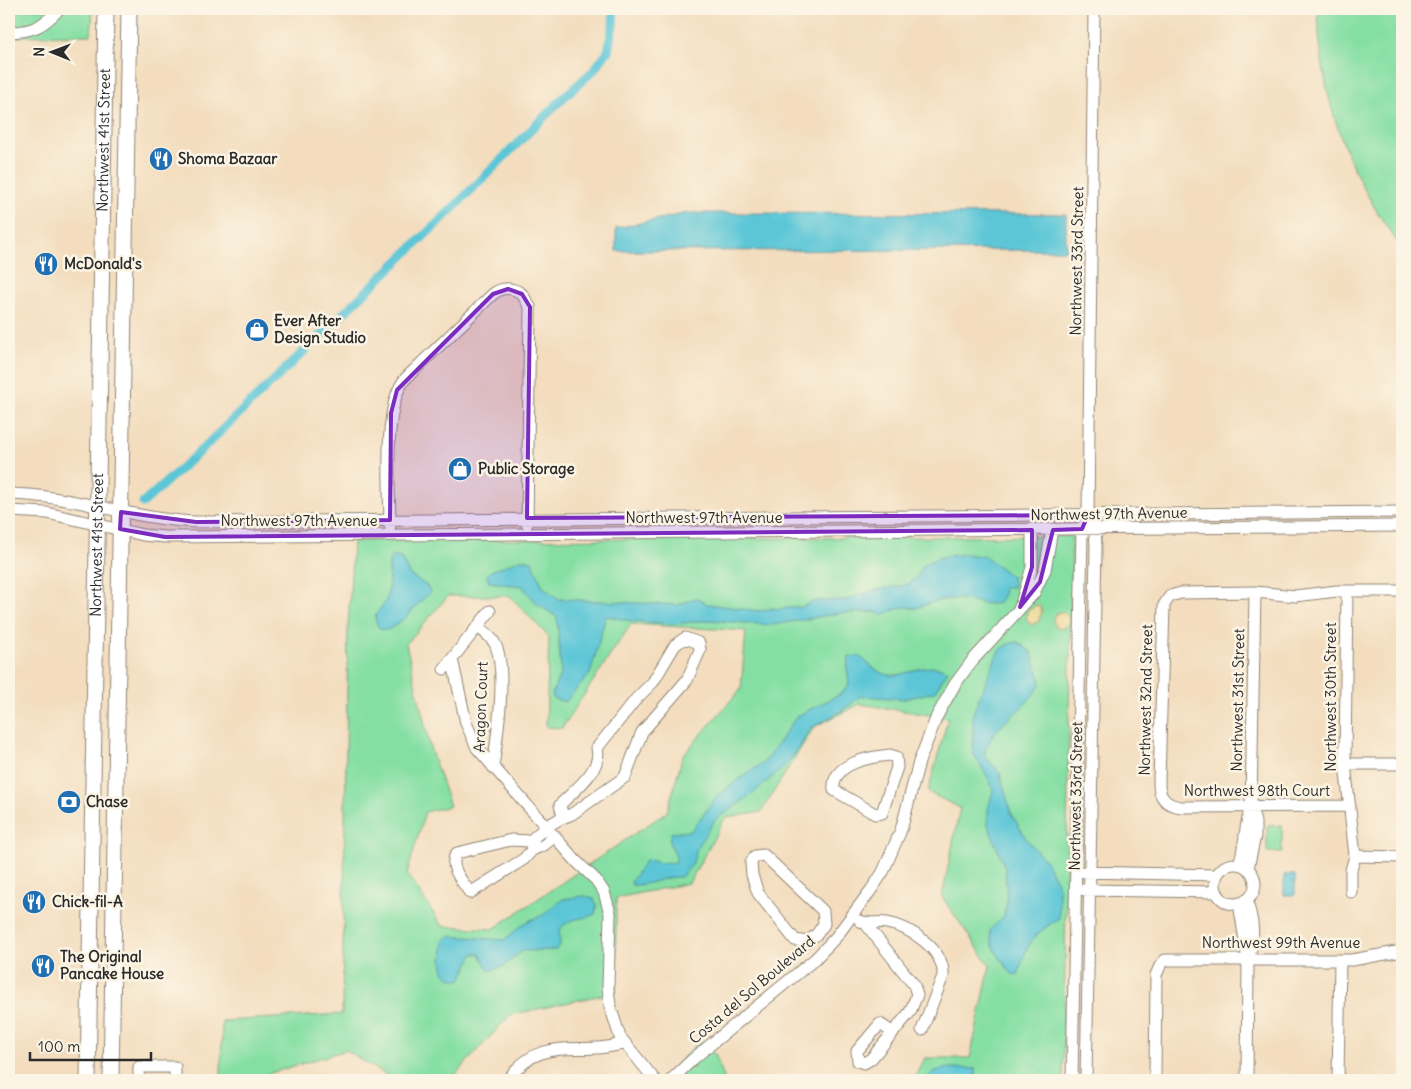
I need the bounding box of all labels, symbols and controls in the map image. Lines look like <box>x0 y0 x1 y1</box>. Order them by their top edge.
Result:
north arrow <box>28 28 78 78</box>
text: N <box>30 47 48 57</box>
street label: Northwest 41st Street <box>93 68 114 212</box>
restaurant icon: Shoma Bazaar <box>148 146 174 172</box>
place label: Shoma Bazaar <box>178 149 278 168</box>
street label: Northwest 33rd Street <box>1066 186 1087 336</box>
restaurant icon: McDonald's <box>33 251 59 277</box>
place label: McDonald's <box>64 254 142 273</box>
place label: Ever After Design Studio <box>274 311 367 348</box>
shop icon: Ever After Design Studio <box>244 317 270 343</box>
shop icon: Public Storage <box>447 456 473 482</box>
place label: Public Storage <box>478 459 574 479</box>
street label: Northwest 41st Street <box>86 473 107 617</box>
street label: Northwest 97th Avenue <box>1030 503 1188 524</box>
street label: Northwest 97th Avenue <box>625 508 783 527</box>
street label: Northwest 97th Avenue <box>220 511 378 530</box>
street label: Northwest 30th Street <box>1321 622 1340 772</box>
street label: Northwest 32nd Street <box>1135 624 1156 776</box>
street label: Northwest 31st Street <box>1227 628 1248 772</box>
street label: Aragon Court <box>469 661 492 753</box>
street label: Northwest 33rd Street <box>1065 721 1086 871</box>
street label: Northwest 98th Court <box>1184 781 1330 800</box>
bank icon: Chase <box>56 789 82 815</box>
place label: Chase <box>86 792 128 811</box>
restaurant icon: Chick-fil-A <box>21 889 47 915</box>
place label: Chick-fil-A <box>52 892 123 911</box>
street label: Costa del Sol Boulevard <box>685 931 819 1048</box>
street label: Northwest 99th Avenue <box>1202 933 1360 952</box>
place label: The Original Pancake House <box>60 947 164 983</box>
restaurant icon: The Original Pancake House <box>30 953 56 979</box>
scale bar <box>30 1029 151 1061</box>
text: 100 m <box>38 1037 80 1056</box>

